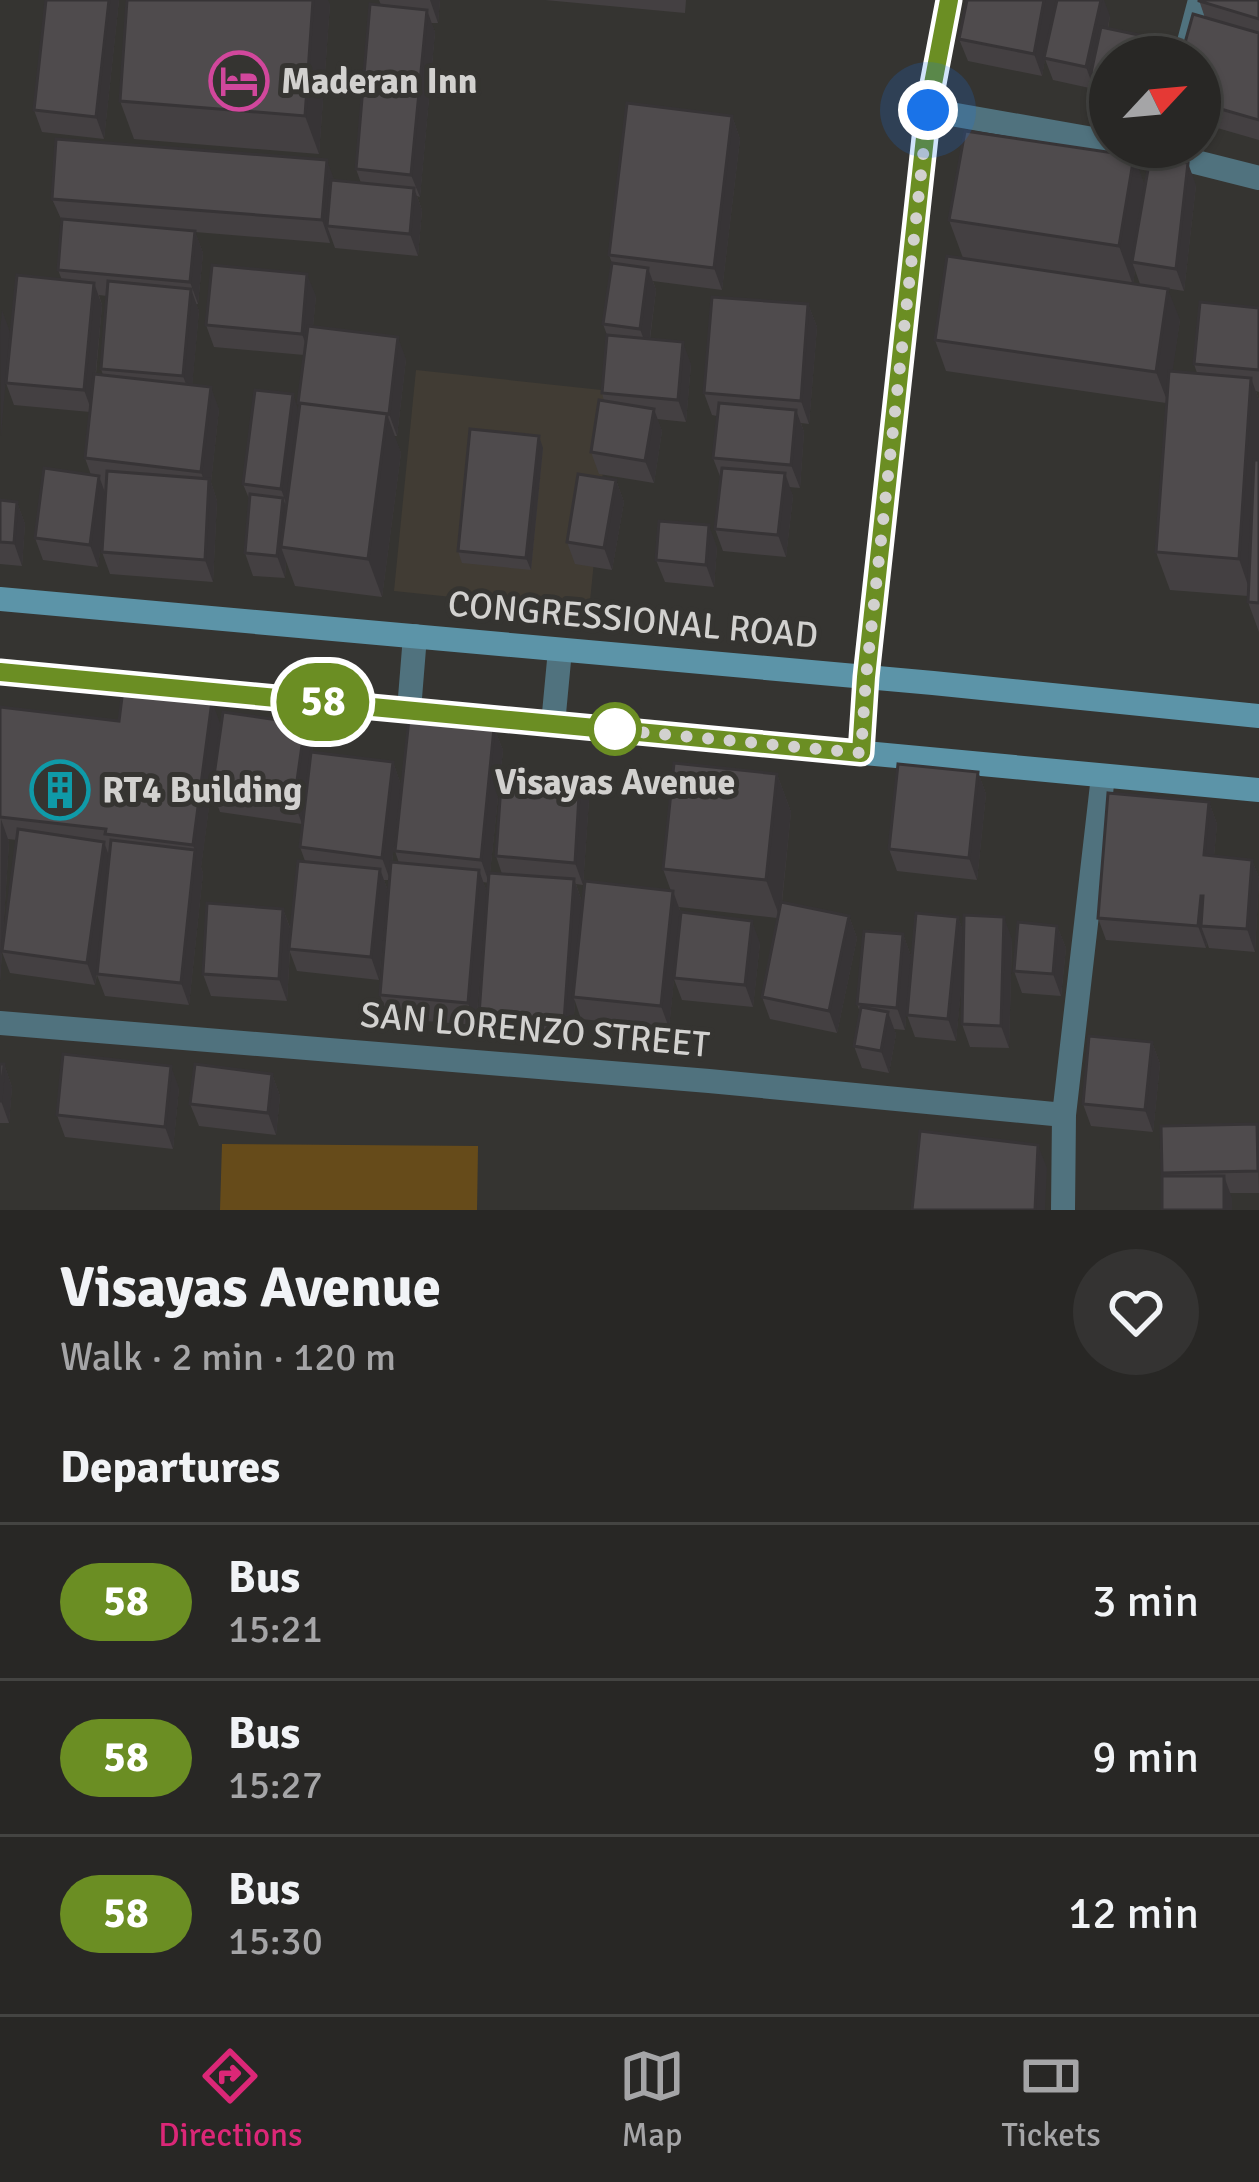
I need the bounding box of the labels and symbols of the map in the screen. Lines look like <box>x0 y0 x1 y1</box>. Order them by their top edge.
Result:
north arrow <box>1089 36 1221 168</box>
hotel icon: Maderan Inn <box>208 50 270 112</box>
place label: Maderan Inn <box>281 59 477 104</box>
your location <box>898 80 958 140</box>
street label: CONGRESSIONAL ROAD <box>446 581 820 659</box>
line badge: 58 <box>269 663 377 741</box>
marker: Visayas Avenue <box>590 704 640 754</box>
building icon: RT4 Building <box>29 759 91 821</box>
place label: Visayas Avenue <box>495 760 735 805</box>
place label: RT4 Building <box>102 768 302 813</box>
street label: SAN LORENZO STREET <box>359 992 712 1068</box>

